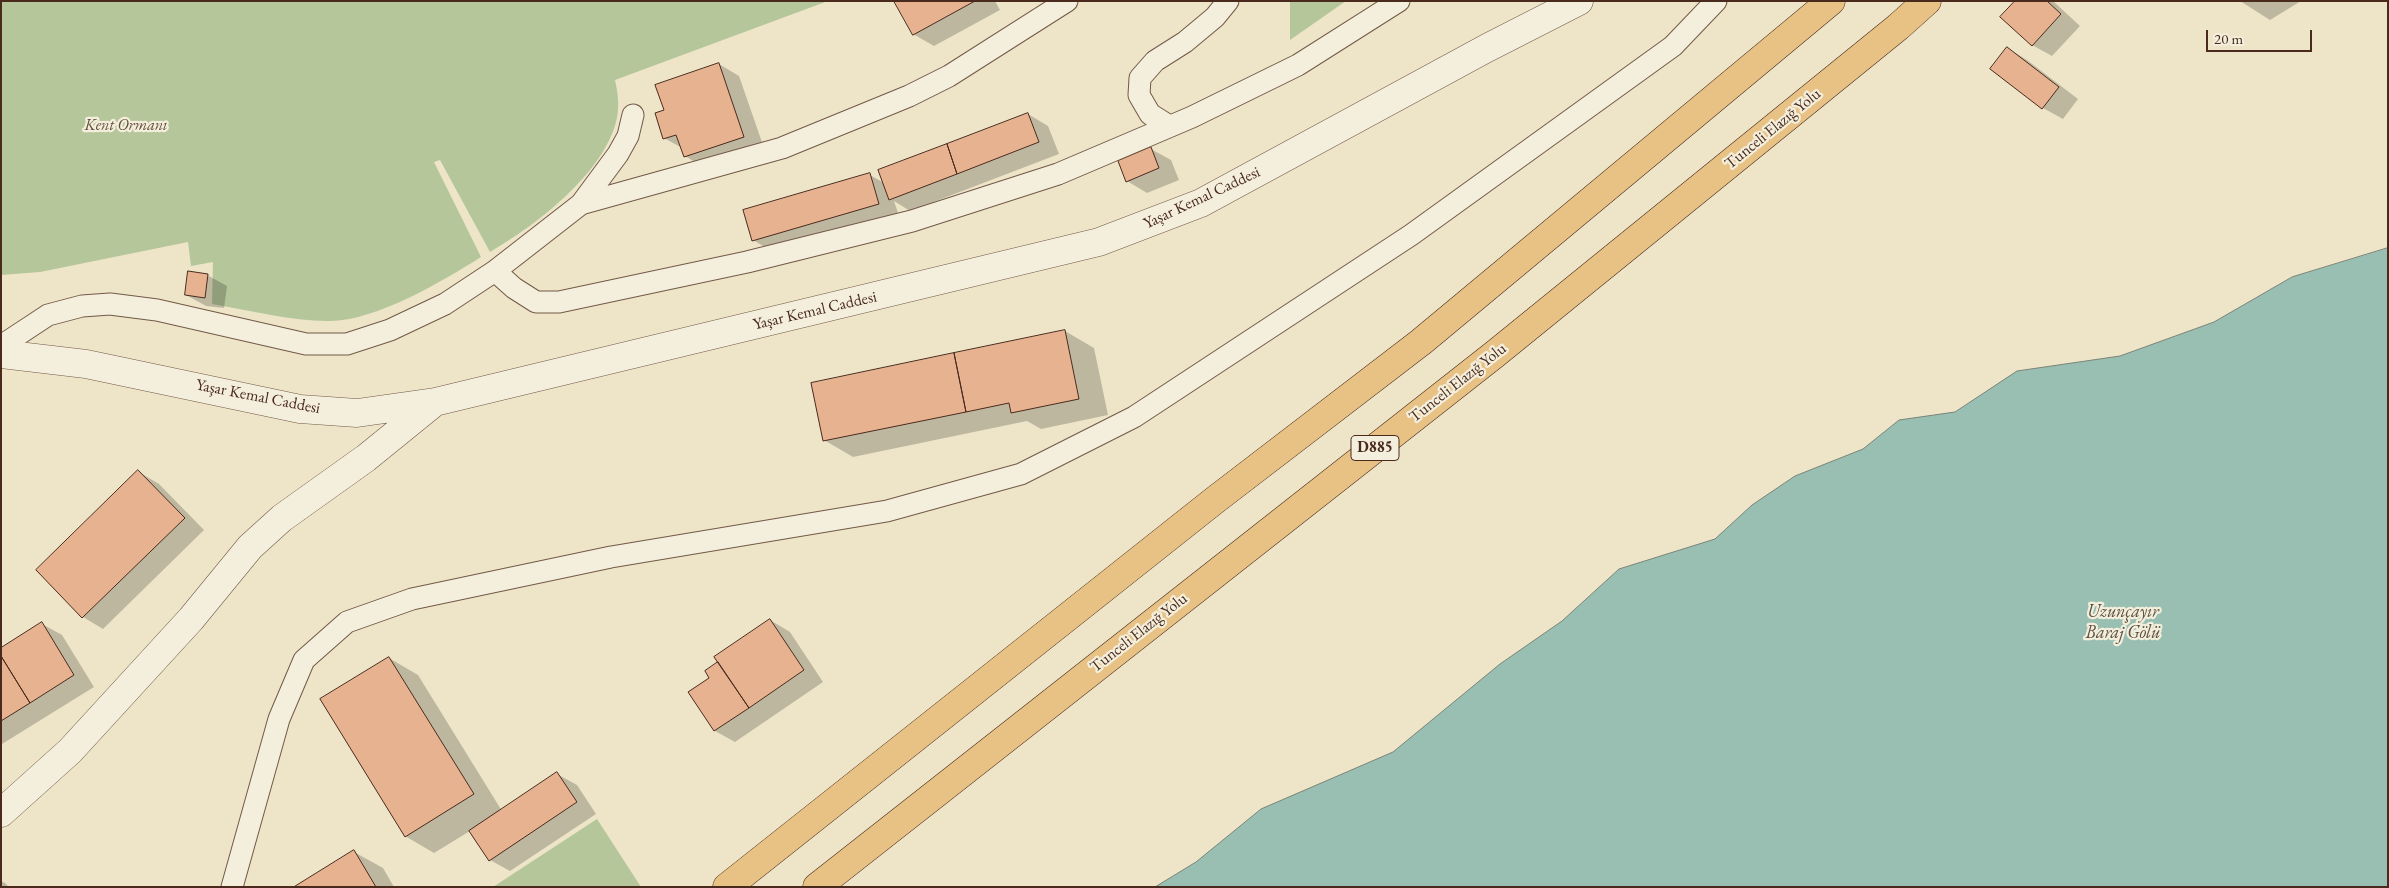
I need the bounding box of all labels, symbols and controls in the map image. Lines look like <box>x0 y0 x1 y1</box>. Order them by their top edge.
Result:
scale bar <box>2209 20 2315 52</box>
text: 20 m <box>2214 29 2243 48</box>
street label: Tunceli Elazığ Yolu <box>1721 85 1825 173</box>
park label: Kent Ormanı <box>84 116 168 136</box>
street label: Yaşar Kemal Caddesi <box>1141 163 1263 233</box>
street label: Yaşar Kemal Caddesi <box>751 287 879 335</box>
street label: Tunceli Elazığ Yolu <box>1406 339 1510 427</box>
street label: Yaşar Kemal Caddesi <box>194 376 322 418</box>
road number: D885 <box>1351 436 1399 460</box>
street label: Tunceli Elazığ Yolu <box>1087 589 1191 677</box>
water label: Uzunçayır Baraj Gölü <box>2086 601 2160 644</box>

